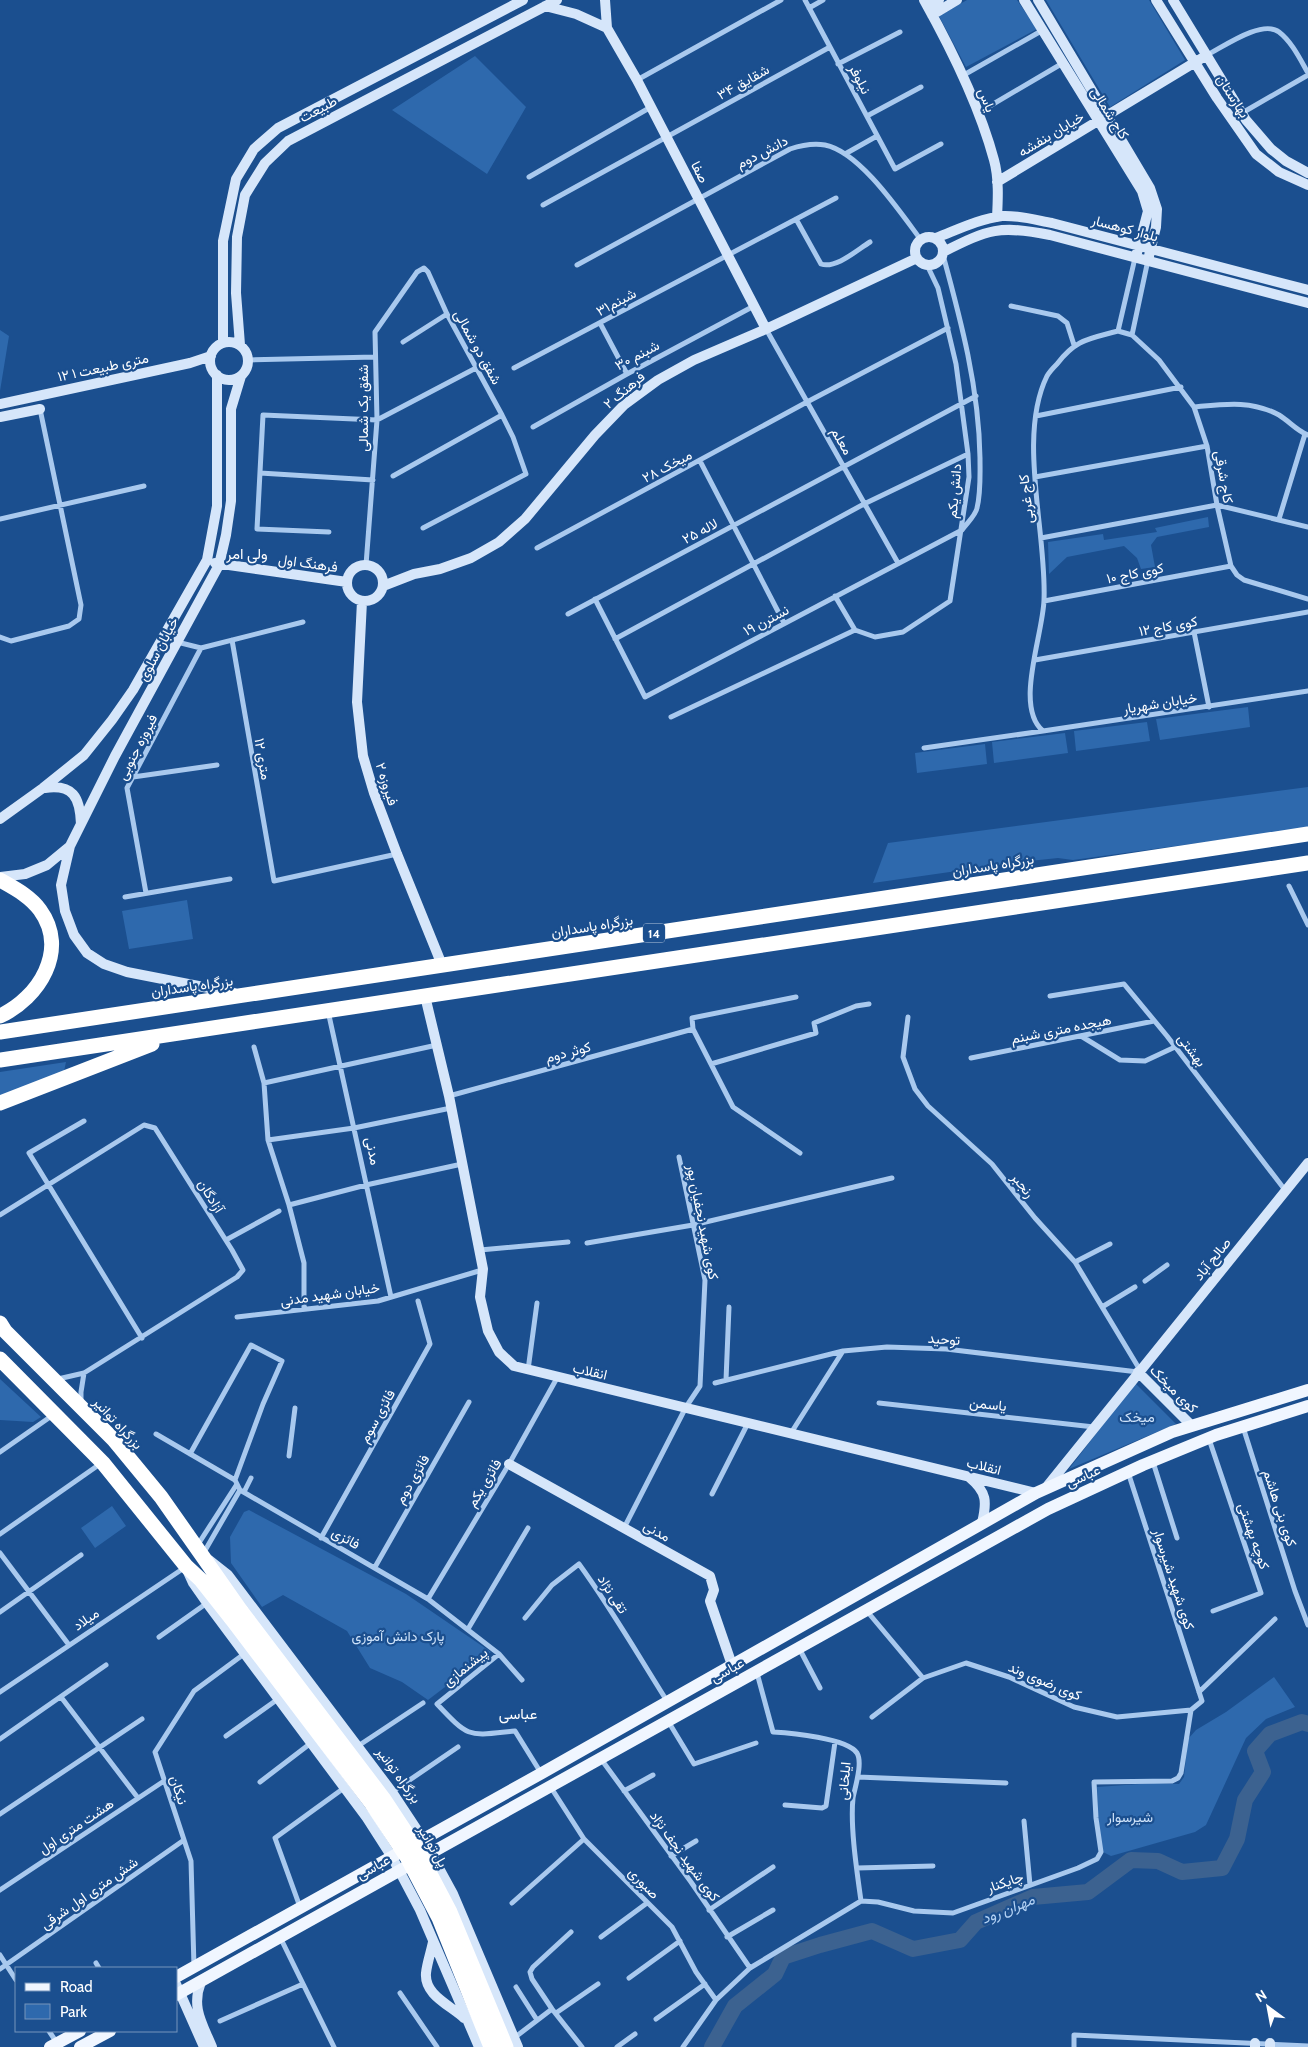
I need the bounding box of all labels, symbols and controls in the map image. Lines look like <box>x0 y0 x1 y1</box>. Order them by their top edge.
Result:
street label: شقایق ۳۴ <box>714 60 772 104</box>
street label: نیلوفر <box>844 60 875 97</box>
street label: بهارستان <box>1212 71 1254 121</box>
street label: کاج شمالی <box>1085 84 1133 144</box>
street label: یاس <box>974 85 1000 115</box>
street label: طبیعت <box>296 92 340 126</box>
street label: خیابان بنفشه <box>1015 107 1087 161</box>
street label: دانش دوم <box>733 131 791 173</box>
street label: صفا <box>687 158 713 186</box>
street label: بلوار کوهسار <box>1089 210 1160 246</box>
street label: شبنم۳۱ <box>593 284 639 320</box>
street label: شفق دو شمالی <box>450 306 506 388</box>
street label: شبنم ۳۰ <box>612 336 662 374</box>
street label: ۱۲ متری طبیعت ۱ <box>56 349 150 385</box>
street label: شفق یک شمالی <box>354 364 372 452</box>
street label: فرهنگ ۲ <box>600 367 648 413</box>
street label: معلم <box>827 424 857 458</box>
street label: میخک ۲۸ <box>639 445 695 487</box>
street label: کاج شرقی <box>1209 449 1237 505</box>
street label: دانش یکم <box>943 463 965 519</box>
street label: کاج غربی <box>1014 473 1040 524</box>
street label: لاله ۲۵ <box>679 514 721 548</box>
district label: ولی امر <box>225 545 268 564</box>
street label: فرهنگ اول <box>277 550 339 577</box>
street label: کوی کاج ۱۰ <box>1105 559 1165 589</box>
street label: نسترن ۱۹ <box>740 600 792 640</box>
street label: کوی کاج ۱۲ <box>1137 612 1199 642</box>
street label: خیابان سلوی <box>134 614 182 684</box>
street label: خیابان شهریار <box>1121 688 1198 718</box>
street label: فیروزه جنوبی <box>113 711 161 783</box>
street label: ۱۲ متری <box>250 737 276 781</box>
street label: فیروزه ٢ <box>372 760 402 808</box>
street label: بزرگراه پاسداران <box>951 850 1035 881</box>
street label: بزرگراه پاسداران <box>550 911 634 942</box>
road number: 14 <box>643 924 665 942</box>
street label: بزرگراه پاسداران <box>150 971 234 1002</box>
street label: هیجده متری شبنم <box>1009 1010 1113 1048</box>
street label: بهشتی <box>1174 1030 1210 1070</box>
street label: کوثر دوم <box>543 1037 593 1067</box>
street label: مدنی <box>361 1135 385 1167</box>
street label: کوی شهید نجفیان پور <box>682 1162 723 1281</box>
street label: رنجبر <box>1007 1168 1039 1202</box>
street label: آزادگان <box>194 1176 229 1218</box>
street label: صالح آباد <box>1189 1234 1236 1285</box>
street label: خیابان شهید مدنی <box>279 1278 381 1310</box>
street label: توحید <box>927 1329 961 1349</box>
street label: انقلاب <box>571 1358 609 1384</box>
street label: کوی میخک <box>1146 1361 1202 1417</box>
street label: فائزی سوم <box>355 1386 399 1446</box>
street label: بزرگراه توانیر <box>89 1392 147 1453</box>
street label: یاسمن <box>969 1393 1007 1415</box>
park label: میخک <box>1119 1408 1155 1426</box>
street label: فائزی دوم <box>391 1451 433 1507</box>
street label: انقلاب <box>965 1453 1003 1479</box>
street label: فائزی یکم <box>463 1456 505 1510</box>
street label: عباسى <box>1063 1460 1103 1492</box>
street label: کوی بنی هاشم <box>1259 1467 1301 1549</box>
street label: کوچه بهشتی <box>1233 1500 1274 1572</box>
street label: مدنی <box>640 1516 674 1546</box>
street label: فائزی <box>329 1523 363 1553</box>
street label: کوی شهید شیرسوار <box>1149 1525 1199 1632</box>
street label: تقی نژاد <box>594 1571 632 1617</box>
street label: میلاد <box>69 1604 103 1634</box>
park label: پارک دانش آموزی <box>352 1627 444 1646</box>
street label: پیشنمازی <box>439 1643 492 1691</box>
street label: عباسى <box>707 1653 747 1687</box>
street label: کوی رضوی وند <box>1006 1658 1084 1704</box>
district label: عباسی <box>499 1705 537 1724</box>
street label: بزرگراه توانیر <box>372 1743 425 1807</box>
street label: ایلخانی <box>833 1761 855 1801</box>
street label: نیکان <box>166 1773 192 1807</box>
street label: هشت متری اول <box>35 1794 118 1859</box>
street label: کوی شهید نجف نژاد <box>646 1807 724 1905</box>
park label: شیرسوار <box>1106 1808 1153 1826</box>
street label: پل توانیر <box>412 1821 452 1871</box>
street label: عباسى <box>353 1850 393 1884</box>
street label: شش متری اول شرقی <box>37 1853 142 1934</box>
street label: صبوری <box>625 1863 664 1903</box>
street label: چایکنار <box>983 1867 1026 1898</box>
water label: مهران رود <box>979 1890 1038 1928</box>
legend <box>15 1967 178 2032</box>
text: Road <box>60 1978 93 1996</box>
north arrow <box>1243 1982 1293 2032</box>
text: N <box>1252 1986 1270 2006</box>
text: Park <box>60 2003 87 2021</box>

